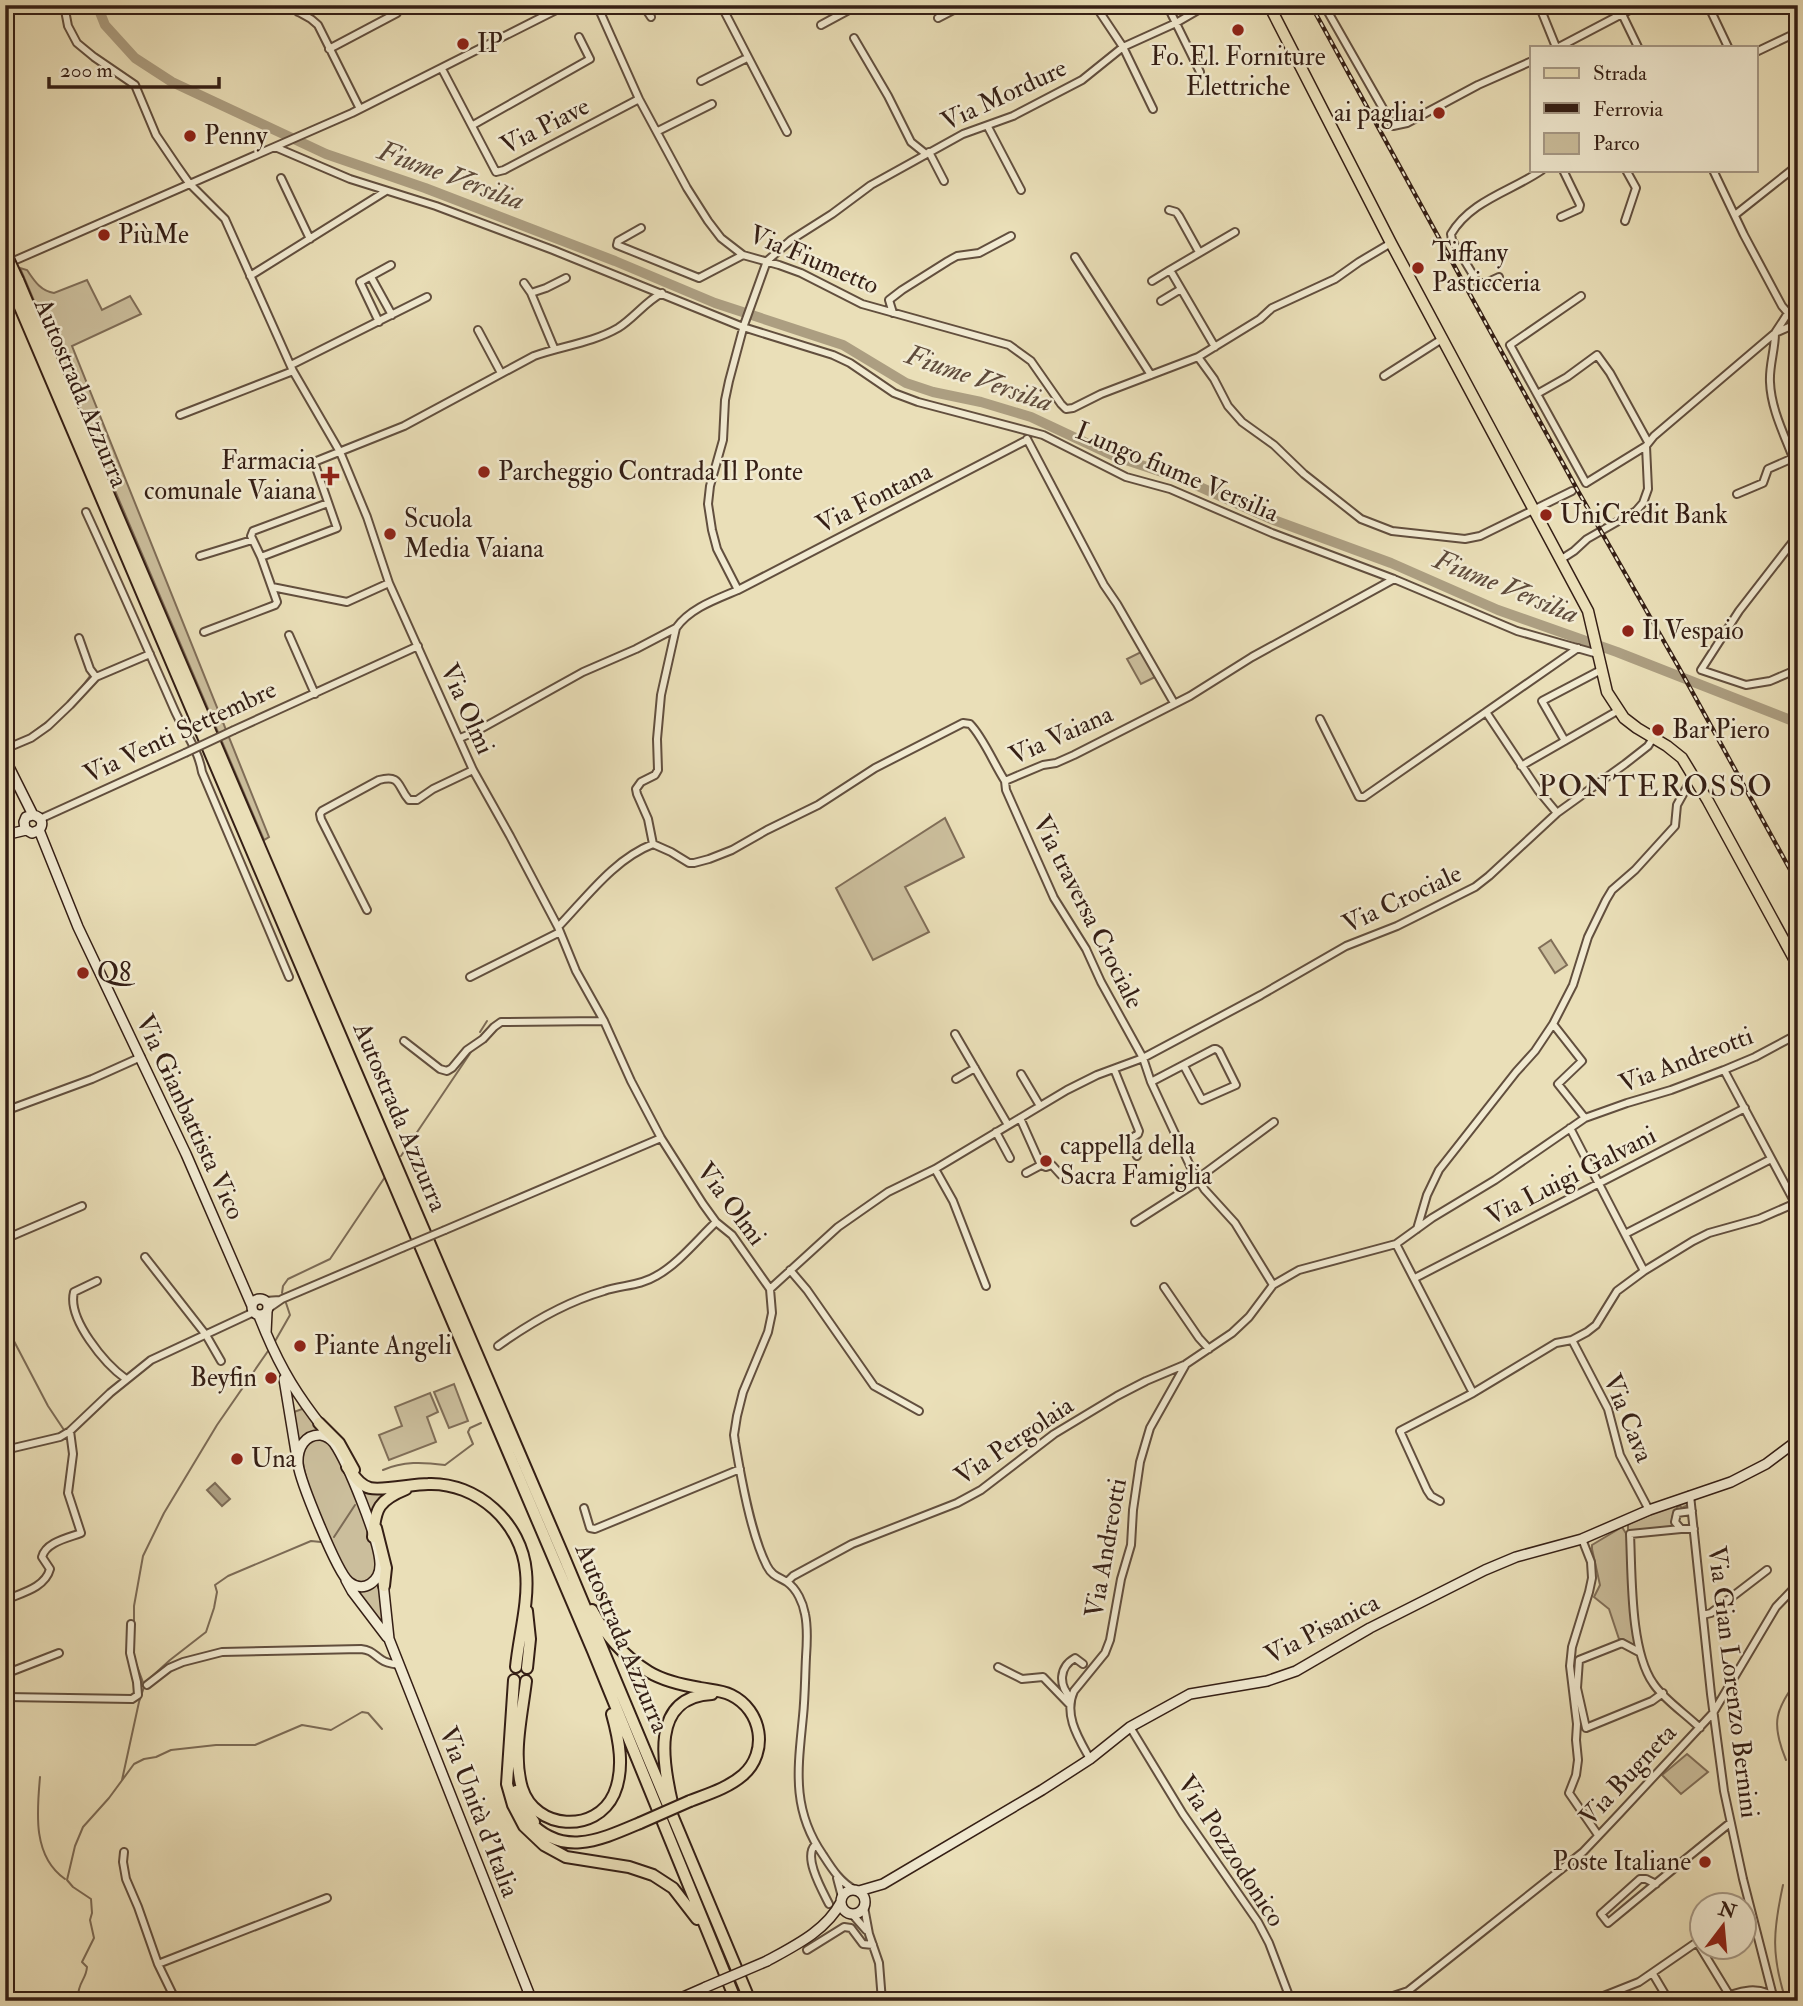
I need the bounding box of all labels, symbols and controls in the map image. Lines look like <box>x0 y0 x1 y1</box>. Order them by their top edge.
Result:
marker: Fo. El. Forniture Elettriche <box>1230 22 1246 38</box>
place label: IP <box>477 28 503 60</box>
marker: IP <box>455 36 471 52</box>
place label: Fo. El. Forniture Elettriche <box>1150 41 1326 103</box>
scale bar <box>49 46 219 90</box>
legend <box>1530 46 1758 172</box>
street label: Via Mordure <box>936 52 1072 138</box>
text: 200 m <box>60 57 113 84</box>
text: Strada <box>1593 60 1647 87</box>
street label: Via Piave <box>495 90 595 162</box>
text: Ferrovia <box>1593 96 1664 123</box>
place label: ai pagliai <box>1334 97 1425 130</box>
marker: ai pagliai <box>1431 105 1447 121</box>
place label: Penny <box>204 120 268 152</box>
marker: Penny <box>182 128 198 144</box>
text: Parco <box>1593 130 1640 157</box>
water label: Fiume Versilia <box>371 133 529 219</box>
street label: Via Fiumetto <box>744 218 884 302</box>
place label: PiùMe <box>118 219 189 251</box>
marker: PiùMe <box>96 227 112 243</box>
place label: Tiffany Pasticceria <box>1432 237 1541 299</box>
marker: Tiffany Pasticceria <box>1410 260 1426 276</box>
street label: Autostrada Azzurra <box>26 293 135 493</box>
water label: Fiume Versilia <box>899 337 1057 420</box>
street label: Lungo fiume Versilia <box>1071 415 1284 529</box>
place label: Farmacia comunale Vaiana <box>144 445 316 507</box>
street label: Via Fontana <box>811 455 938 541</box>
place label: Parcheggio Contrada Il Ponte <box>498 456 803 488</box>
marker: Parcheggio Contrada Il Ponte <box>476 464 492 480</box>
marker: Farmacia comunale Vaiana <box>322 468 338 484</box>
place label: UniCredit Bank <box>1560 499 1728 531</box>
place label: Scuola Media Vaiana <box>404 503 544 565</box>
marker: UniCredit Bank <box>1538 507 1554 523</box>
marker: Scuola Media Vaiana <box>382 526 398 542</box>
water label: Fiume Versilia <box>1427 541 1584 632</box>
place label: Il Vespaio <box>1642 615 1744 648</box>
marker: Il Vespaio <box>1620 623 1636 639</box>
street label: Via Olmi <box>433 659 501 760</box>
street label: Via Venti Settembre <box>79 673 281 791</box>
street label: Via Vaiana <box>1004 698 1118 772</box>
place label: Bar Piero <box>1672 714 1770 746</box>
marker: Bar Piero <box>1650 722 1666 738</box>
district label: PONTEROSSO <box>1538 768 1774 805</box>
street label: Via traversa Crociale <box>1025 810 1151 1014</box>
street label: Via Crociale <box>1337 857 1467 941</box>
place label: Q8 <box>97 957 135 989</box>
marker: Q8 <box>75 965 91 981</box>
street label: Via Gianbattista Vico <box>128 1009 252 1225</box>
street label: Autostrada Azzurra <box>345 1017 454 1217</box>
street label: Via Andreotti <box>1615 1020 1758 1100</box>
street label: Via Luigi Galvani <box>1480 1119 1662 1233</box>
place label: cappella della Sacra Famiglia <box>1060 1130 1212 1192</box>
marker: cappella della Sacra Famiglia <box>1038 1153 1054 1169</box>
street label: Via Olmi <box>689 1156 773 1252</box>
place label: Piante Angeli <box>314 1330 452 1362</box>
marker: Piante Angeli <box>292 1338 308 1354</box>
place label: Beyfin <box>190 1362 257 1394</box>
street label: Via Cava <box>1596 1369 1660 1467</box>
marker: Beyfin <box>263 1370 279 1386</box>
street label: Via Pergolaia <box>948 1389 1080 1492</box>
place label: Una <box>251 1443 297 1475</box>
marker: Una <box>229 1451 245 1467</box>
street label: Via Andreotti <box>1078 1476 1134 1620</box>
street label: Autostrada Azzurra <box>567 1538 676 1738</box>
street label: Via Gian Lorenzo Bernini <box>1700 1544 1766 1820</box>
street label: Via Pisanica <box>1259 1586 1385 1671</box>
street label: Via Bugneta <box>1573 1717 1684 1833</box>
street label: Via Unità d'Italia <box>432 1722 526 1902</box>
street label: Via Pozzodonico <box>1170 1769 1292 1933</box>
place label: Poste Italiane <box>1553 1846 1691 1878</box>
marker: Poste Italiane <box>1697 1854 1713 1870</box>
north arrow <box>1688 1890 1758 1960</box>
text: N <box>1715 1896 1740 1925</box>

